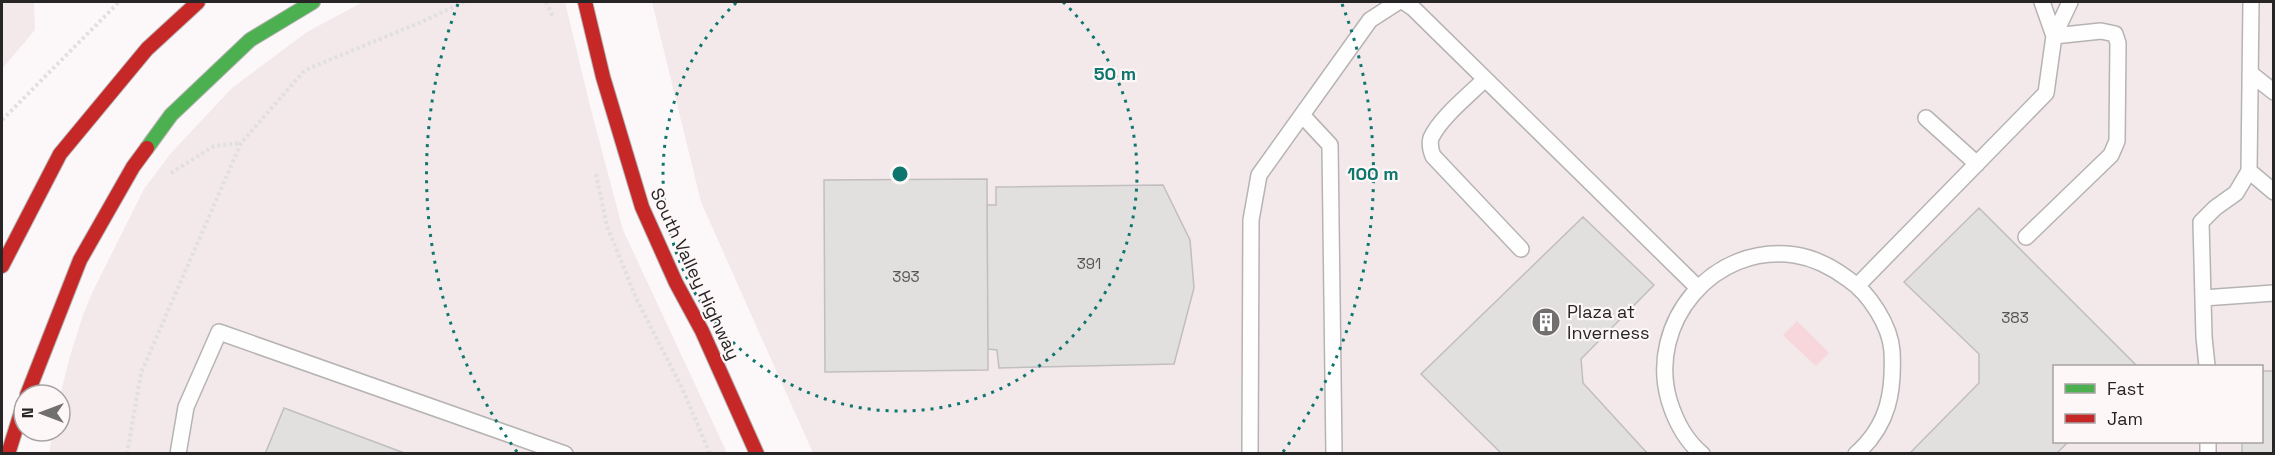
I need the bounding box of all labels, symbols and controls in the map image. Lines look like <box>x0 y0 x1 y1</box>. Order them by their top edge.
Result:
text: 50 m <box>1094 62 1136 85</box>
text: 100 m <box>1347 162 1399 185</box>
centre of rings <box>890 164 910 184</box>
street label: South Valley Highway <box>646 184 745 363</box>
house number: 391 <box>1077 254 1101 273</box>
house number: 393 <box>892 267 920 286</box>
place label: Plaza at Inverness <box>1567 300 1650 344</box>
building icon: Plaza at Inverness <box>1530 306 1562 338</box>
house number: 383 <box>2001 308 2029 327</box>
legend <box>2053 365 2263 443</box>
text: Fast <box>2107 377 2144 400</box>
north arrow <box>12 383 72 443</box>
text: Jam <box>2107 407 2143 430</box>
text: N <box>17 408 38 418</box>

